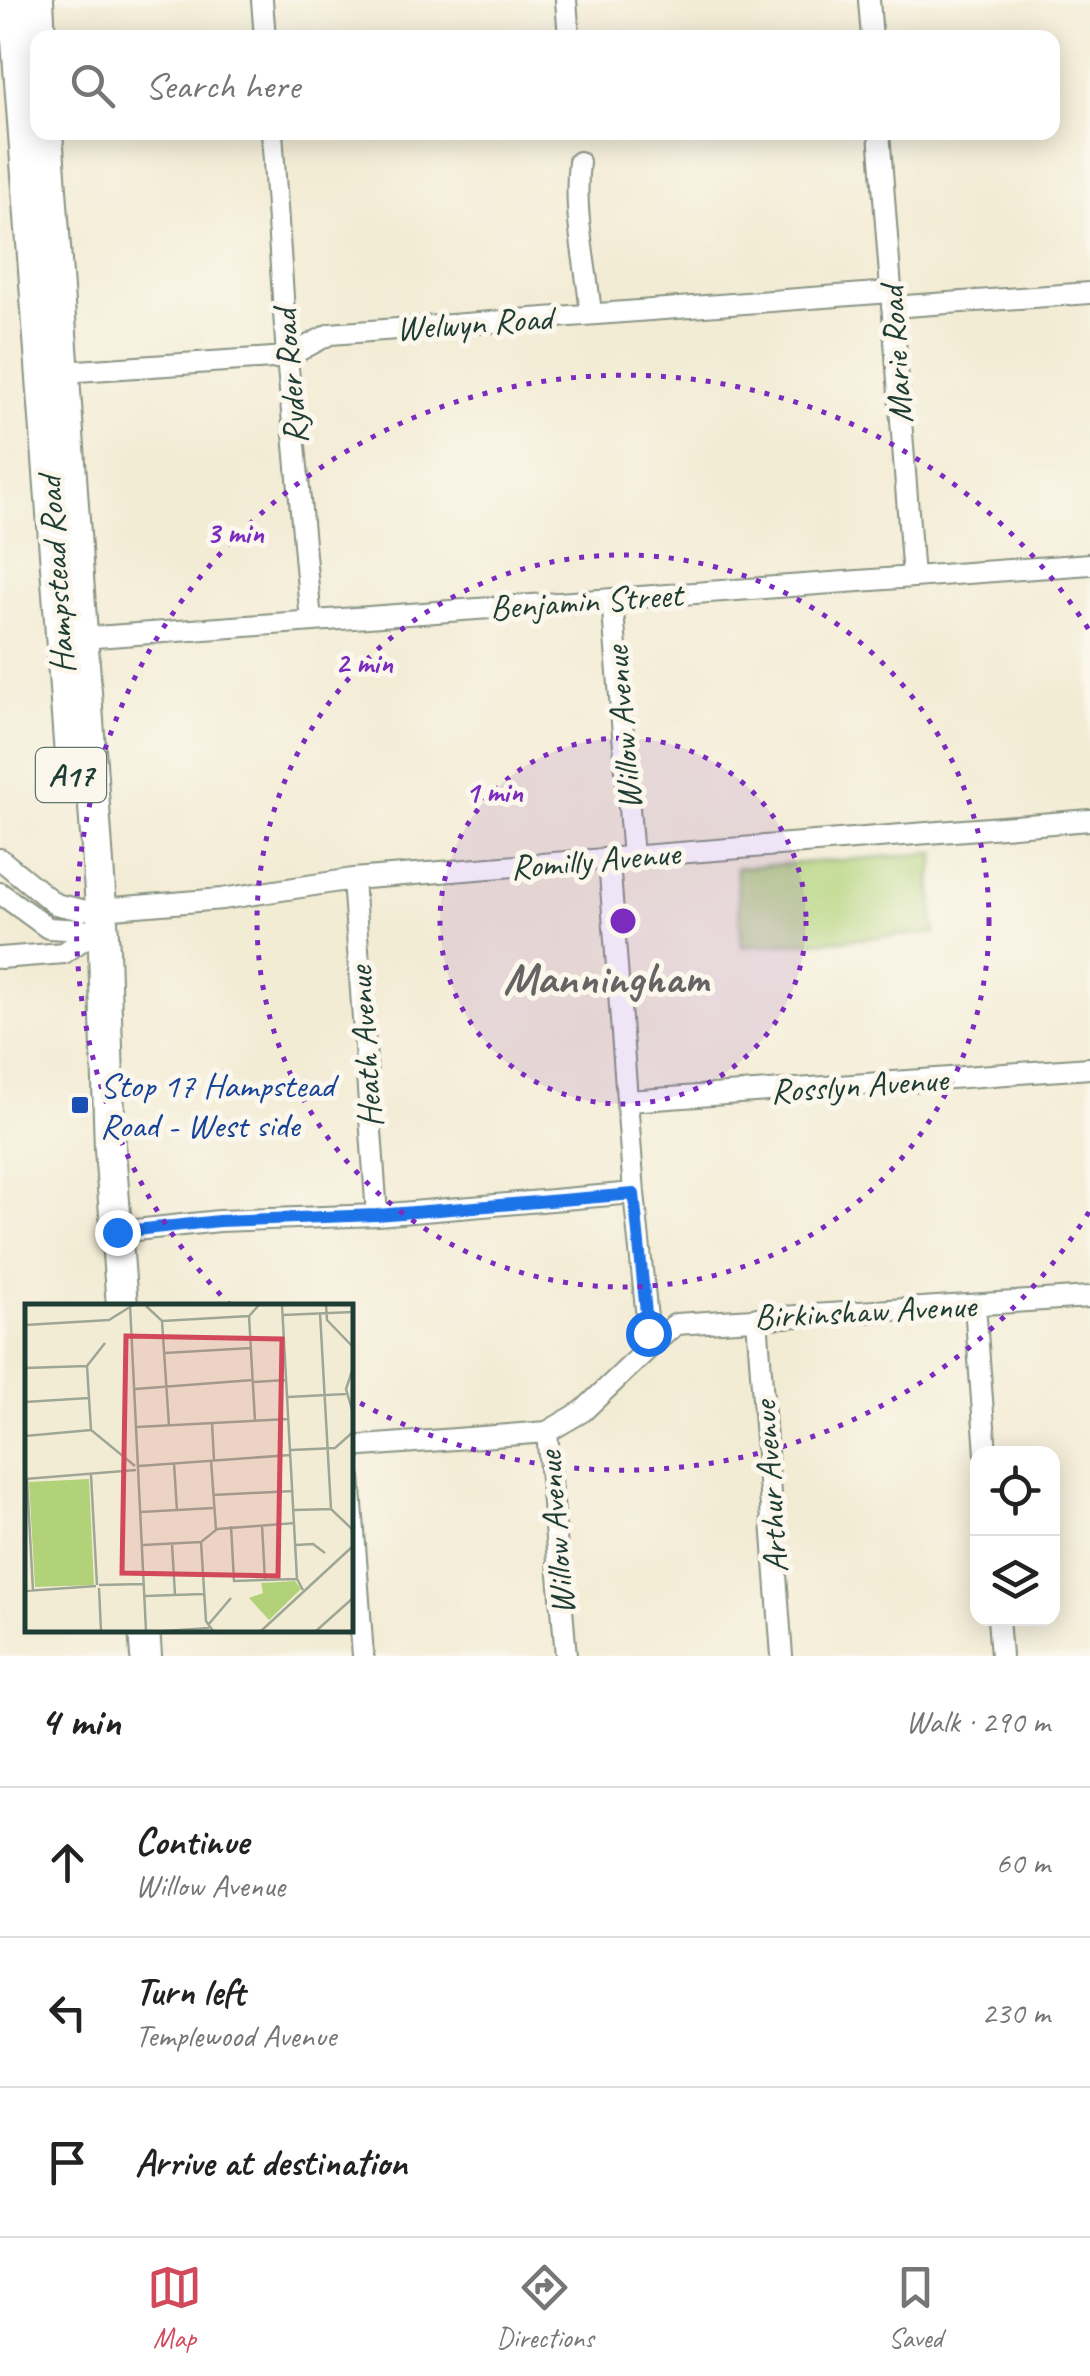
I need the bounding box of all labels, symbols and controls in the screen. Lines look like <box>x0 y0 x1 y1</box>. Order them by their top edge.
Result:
search box <box>30 30 1060 140</box>
icon: search <box>65 58 120 113</box>
text: Search here <box>145 62 300 109</box>
street label: Marie Road <box>868 280 923 425</box>
street label: Welwyn Road <box>395 295 559 351</box>
street label: Ryder Road <box>261 302 318 446</box>
street label: Hampstead Road <box>26 469 85 675</box>
text: 3 min <box>206 514 265 552</box>
street label: Benjamin Street <box>488 572 687 630</box>
street label: Willow Avenue <box>593 642 653 812</box>
text: 2 min <box>335 644 394 682</box>
road number: A17 <box>36 748 106 802</box>
text: 1 min <box>465 773 524 811</box>
street label: Romilly Avenue <box>508 830 684 890</box>
centre of rings <box>605 903 641 939</box>
district label: Manningham <box>503 950 711 1007</box>
street label: Heath Avenue <box>337 962 393 1129</box>
street label: Rosslyn Avenue <box>769 1056 952 1114</box>
place label: Stop 17 Hampstead Road - West side <box>100 1063 339 1148</box>
marker: Stop 17 Hampstead Road - West side <box>69 1094 91 1116</box>
route end <box>95 1210 141 1256</box>
street label: Birkinshaw Avenue <box>753 1283 980 1339</box>
inset map <box>25 1304 352 1631</box>
route start <box>626 1311 672 1357</box>
street label: Arthur Avenue <box>741 1397 798 1574</box>
map controls <box>970 1446 1060 1626</box>
button: locate <box>970 1446 1060 1536</box>
street label: Willow Avenue <box>526 1447 586 1617</box>
button: layers <box>970 1536 1060 1626</box>
text: 4 min <box>40 1695 120 1748</box>
text: Walk · 290 m <box>906 1701 1050 1742</box>
text: Continue <box>135 1818 249 1865</box>
icon: ahead <box>40 1835 95 1890</box>
text: 60 m <box>996 1842 1050 1883</box>
text: Willow Avenue <box>135 1865 285 1906</box>
text: Turn left <box>135 1968 245 2015</box>
icon: left <box>40 1985 95 2040</box>
text: 230 m <box>981 1992 1050 2033</box>
text: Templewood Avenue <box>135 2015 336 2056</box>
icon: arrive <box>40 2135 95 2190</box>
text: Arrive at destination <box>135 2139 407 2186</box>
tab: Map <box>147 2260 202 2355</box>
tab: Directions <box>496 2260 594 2355</box>
tab: Saved <box>888 2260 943 2355</box>

